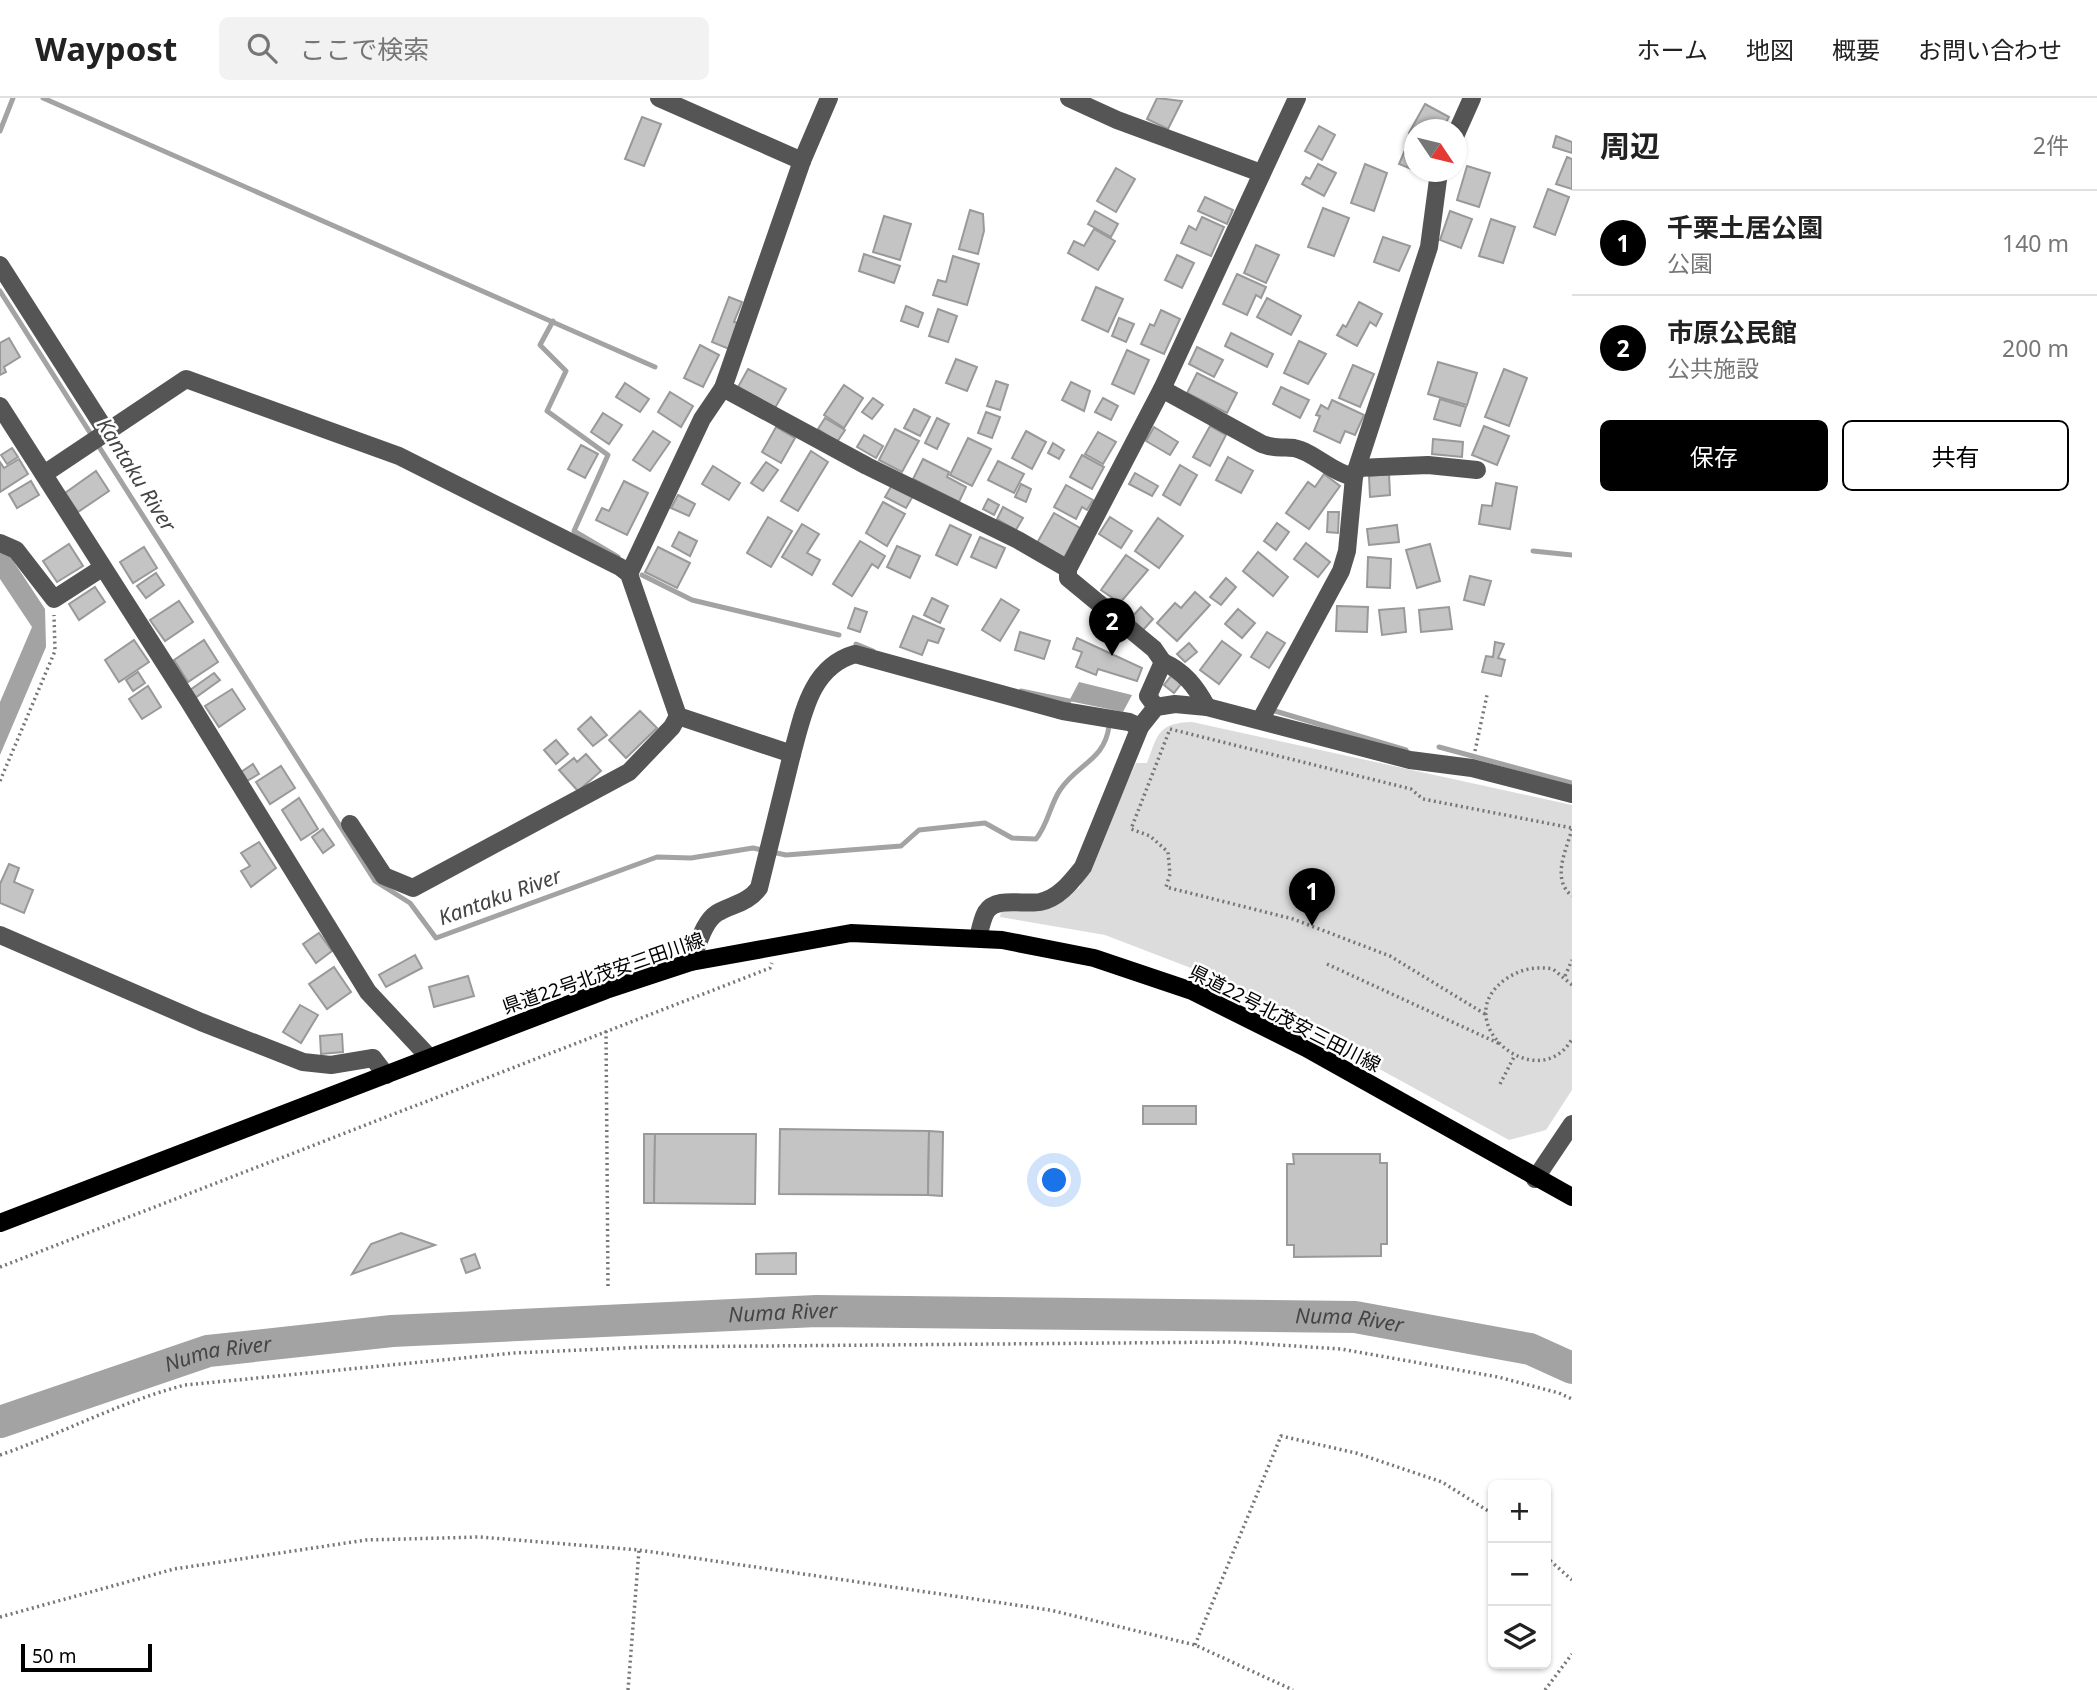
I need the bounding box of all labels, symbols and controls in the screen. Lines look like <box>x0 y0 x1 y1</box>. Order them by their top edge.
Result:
search box <box>219 17 709 80</box>
text: Waypost <box>35 26 177 71</box>
icon: search <box>243 29 281 67</box>
text: ここで検索 <box>299 31 429 67</box>
text: ホーム <box>1637 33 1708 66</box>
text: 地図 <box>1746 33 1794 66</box>
text: 概要 <box>1832 33 1880 66</box>
text: お問い合わせ <box>1918 33 2062 66</box>
north arrow <box>1404 119 1467 182</box>
text: 周辺 <box>1600 125 1660 166</box>
text: 2件 <box>2033 129 2069 161</box>
text: 千栗土居公園 <box>1667 209 1823 245</box>
text: 1 <box>1616 227 1630 259</box>
text: 140 m <box>2002 227 2069 259</box>
text: 公園 <box>1667 247 1713 279</box>
text: 市原公民館 <box>1667 314 1797 350</box>
text: 2 <box>1616 332 1630 364</box>
text: 200 m <box>2002 332 2069 364</box>
text: 公共施設 <box>1667 352 1759 384</box>
water label: Kantaku River <box>91 412 184 538</box>
button: 保存 <box>1600 420 1828 491</box>
button: 共有 <box>1842 420 2069 491</box>
pin: 2 <box>1089 598 1135 656</box>
water label: Kantaku River <box>434 860 567 931</box>
pin: 1 <box>1289 868 1335 926</box>
street label: 県道22号北茂安三田川線 <box>499 926 707 1020</box>
street label: 県道22号北茂安三田川線 <box>1185 958 1385 1078</box>
your location <box>1037 1163 1071 1197</box>
water label: Numa River <box>728 1296 839 1328</box>
water label: Numa River <box>1295 1301 1408 1339</box>
water label: Numa River <box>160 1329 274 1378</box>
map controls <box>1488 1480 1551 1669</box>
button: + <box>1488 1480 1551 1543</box>
button: − <box>1488 1543 1551 1606</box>
button: layers <box>1488 1606 1551 1669</box>
scale bar <box>21 1641 152 1673</box>
text: 50 m <box>32 1643 76 1669</box>

